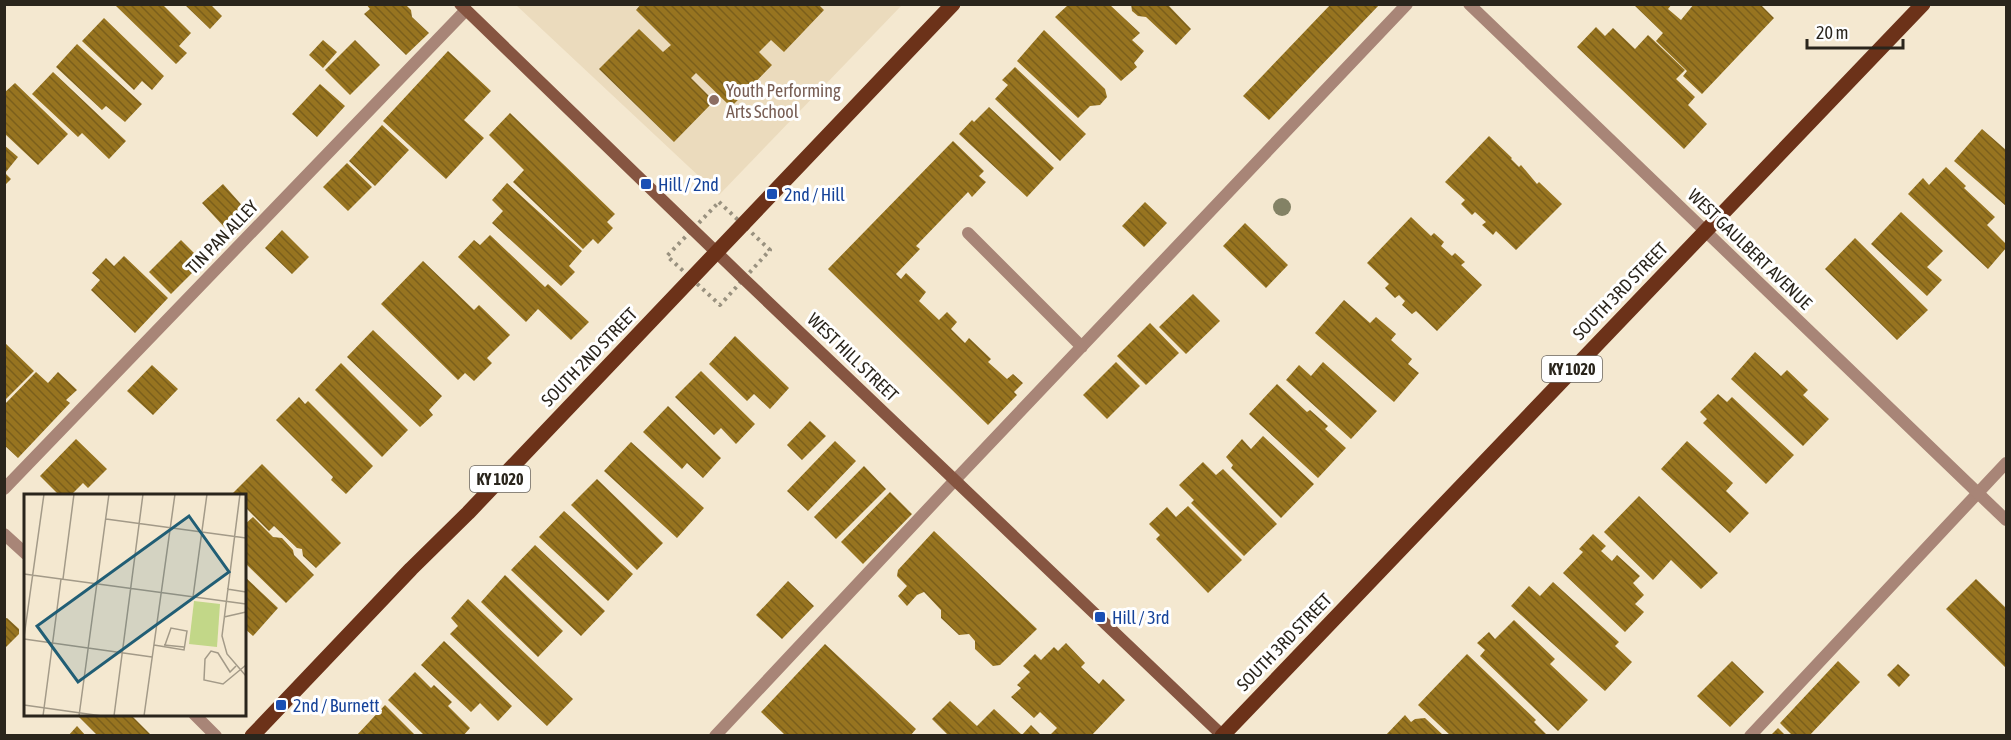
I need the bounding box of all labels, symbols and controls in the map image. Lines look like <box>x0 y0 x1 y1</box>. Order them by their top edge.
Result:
scale bar <box>1807 12 1903 50</box>
text: 20 m <box>1816 22 1848 43</box>
place label: Youth Performing Arts School <box>726 80 841 122</box>
marker: Youth Performing Arts School <box>707 93 721 107</box>
place label: Hill / 2nd <box>658 174 719 195</box>
marker: Hill / 2nd <box>639 177 653 191</box>
place label: 2nd / Hill <box>784 184 845 205</box>
street label: WEST GAULBERT AVENUE <box>1684 184 1817 314</box>
marker: 2nd / Hill <box>765 187 779 201</box>
street label: TIN PAN ALLEY <box>182 196 262 278</box>
street label: SOUTH 3RD STREET <box>1568 238 1672 344</box>
street label: SOUTH 2ND STREET <box>537 303 641 411</box>
street label: WEST HILL STREET <box>803 309 903 406</box>
road number: KY 1020 <box>1542 356 1602 382</box>
road number: KY 1020 <box>470 466 530 492</box>
inset map <box>24 494 246 716</box>
street label: SOUTH 3RD STREET <box>1232 589 1336 695</box>
place label: Hill / 3rd <box>1112 607 1169 628</box>
marker: Hill / 3rd <box>1093 610 1107 624</box>
place label: 2nd / Burnett <box>293 695 380 716</box>
marker: 2nd / Burnett <box>274 698 288 712</box>

